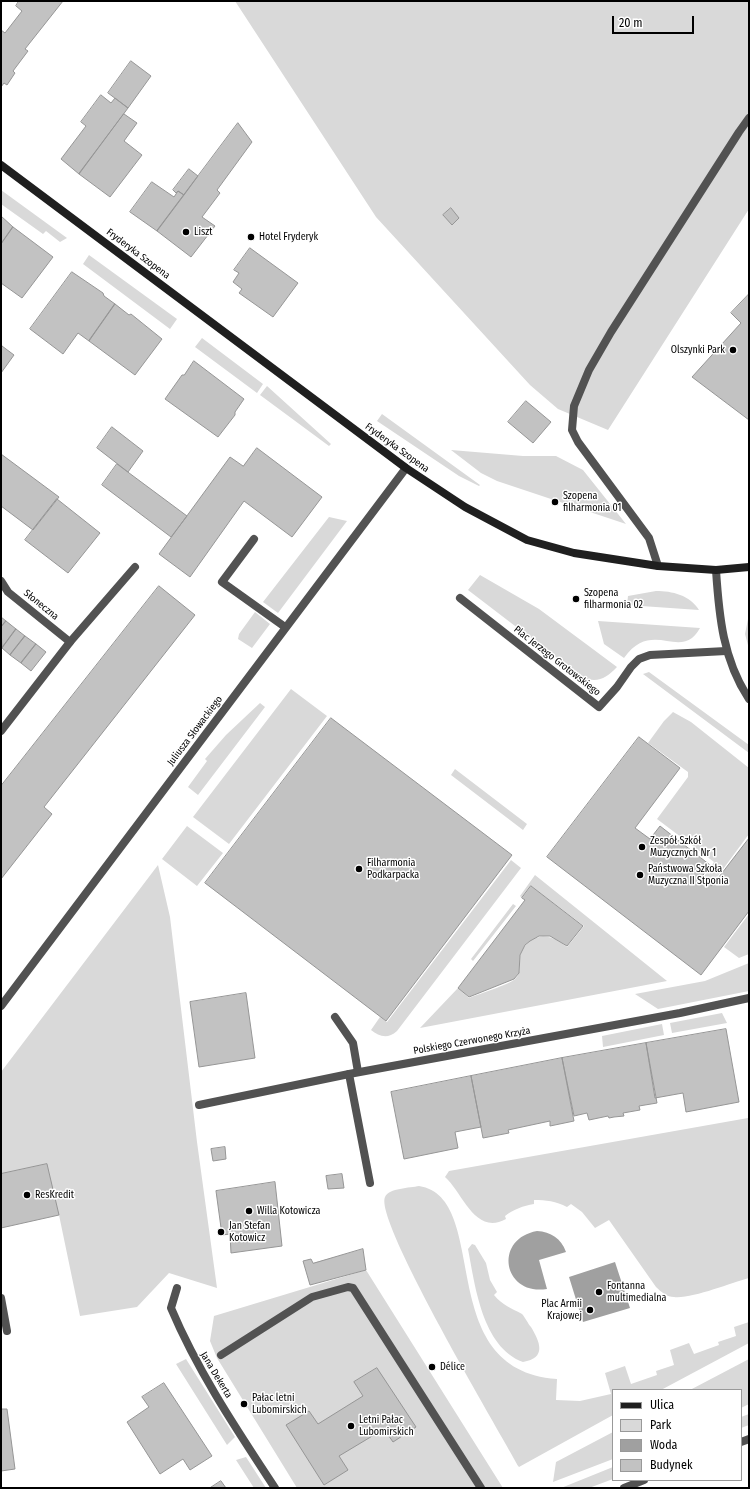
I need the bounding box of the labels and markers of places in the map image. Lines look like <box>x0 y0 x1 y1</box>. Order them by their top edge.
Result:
place label: Liszt <box>194 226 212 238</box>
marker: Liszt <box>181 227 191 237</box>
place label: Hotel Fryderyk <box>259 231 318 243</box>
marker: Hotel Fryderyk <box>246 232 256 242</box>
place label: Olszynki Park <box>671 344 725 356</box>
marker: Olszynki Park <box>728 345 738 355</box>
place label: Szopena filharmonia 01 <box>563 490 621 514</box>
marker: Szopena filharmonia 01 <box>550 497 560 507</box>
place label: Szopena filharmonia 02 <box>584 587 643 610</box>
marker: Szopena filharmonia 02 <box>571 594 581 604</box>
place label: Zespół Szkół Muzycznych Nr 1 <box>650 835 716 858</box>
marker: Zespół Szkół Muzycznych Nr 1 <box>637 842 647 852</box>
place label: Filharmonia Podkarpacka <box>367 857 419 880</box>
place label: Państwowa Szkoła Muzyczna II Stponia <box>648 863 729 886</box>
marker: Filharmonia Podkarpacka <box>354 864 364 874</box>
marker: Państwowa Szkoła Muzyczna II Stponia <box>635 870 645 880</box>
place label: ResKredit <box>35 1189 74 1201</box>
marker: ResKredit <box>22 1190 32 1200</box>
place label: Willa Kotowicza <box>257 1205 320 1217</box>
marker: Willa Kotowicza <box>244 1206 254 1216</box>
place label: Jan Stefan Kotowicz <box>229 1220 270 1244</box>
marker: Jan Stefan Kotowicz <box>216 1227 226 1237</box>
place label: Fontanna multimedialna <box>607 1280 666 1304</box>
marker: Fontanna multimedialna <box>594 1287 604 1297</box>
place label: Plac Armii Krajowej <box>541 1298 582 1322</box>
marker: Plac Armii Krajowej <box>585 1305 595 1315</box>
place label: Délice <box>440 1361 465 1373</box>
marker: Délice <box>427 1362 437 1372</box>
place label: Pałac letni Lubomirskich <box>252 1392 307 1416</box>
marker: Pałac letni Lubomirskich <box>239 1399 249 1409</box>
place label: Letni Pałac Lubomirskich <box>359 1414 414 1438</box>
marker: Letni Pałac Lubomirskich <box>346 1421 356 1431</box>

